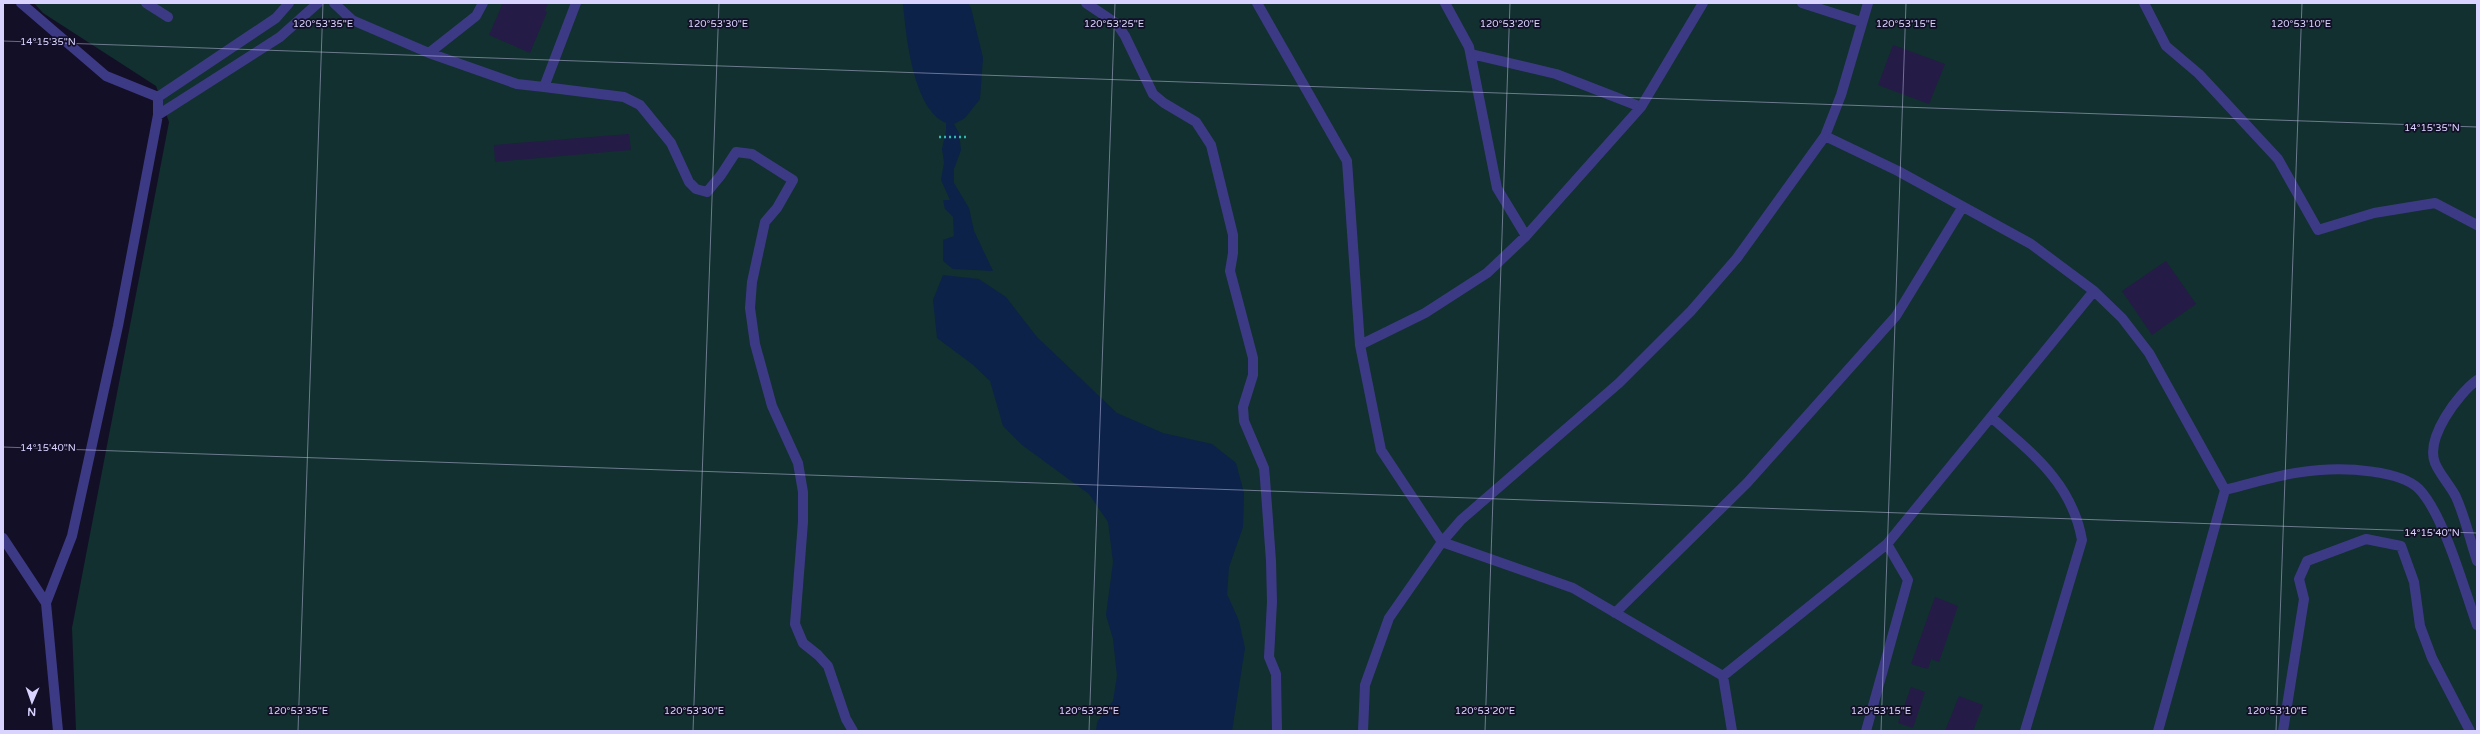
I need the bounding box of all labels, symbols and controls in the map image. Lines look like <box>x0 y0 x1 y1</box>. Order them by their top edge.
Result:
text: 120°53'35"E <box>293 18 353 30</box>
text: 120°53'30"E <box>688 18 748 30</box>
text: 120°53'25"E <box>1084 18 1144 30</box>
text: 120°53'20"E <box>1480 18 1540 30</box>
text: 120°53'15"E <box>1876 18 1936 30</box>
text: 120°53'10"E <box>2271 18 2331 30</box>
text: 14°15'35"N <box>20 36 76 48</box>
text: 14°15'35"N <box>2404 122 2460 134</box>
text: 14°15'40"N <box>20 442 76 454</box>
text: 14°15'40"N <box>2404 527 2460 539</box>
north arrow <box>12 682 52 722</box>
text: N <box>27 705 36 718</box>
text: 120°53'35"E <box>268 705 328 717</box>
text: 120°53'30"E <box>664 705 724 717</box>
text: 120°53'25"E <box>1059 705 1119 717</box>
text: 120°53'20"E <box>1455 705 1515 717</box>
text: 120°53'15"E <box>1851 705 1911 717</box>
text: 120°53'10"E <box>2247 705 2307 717</box>

